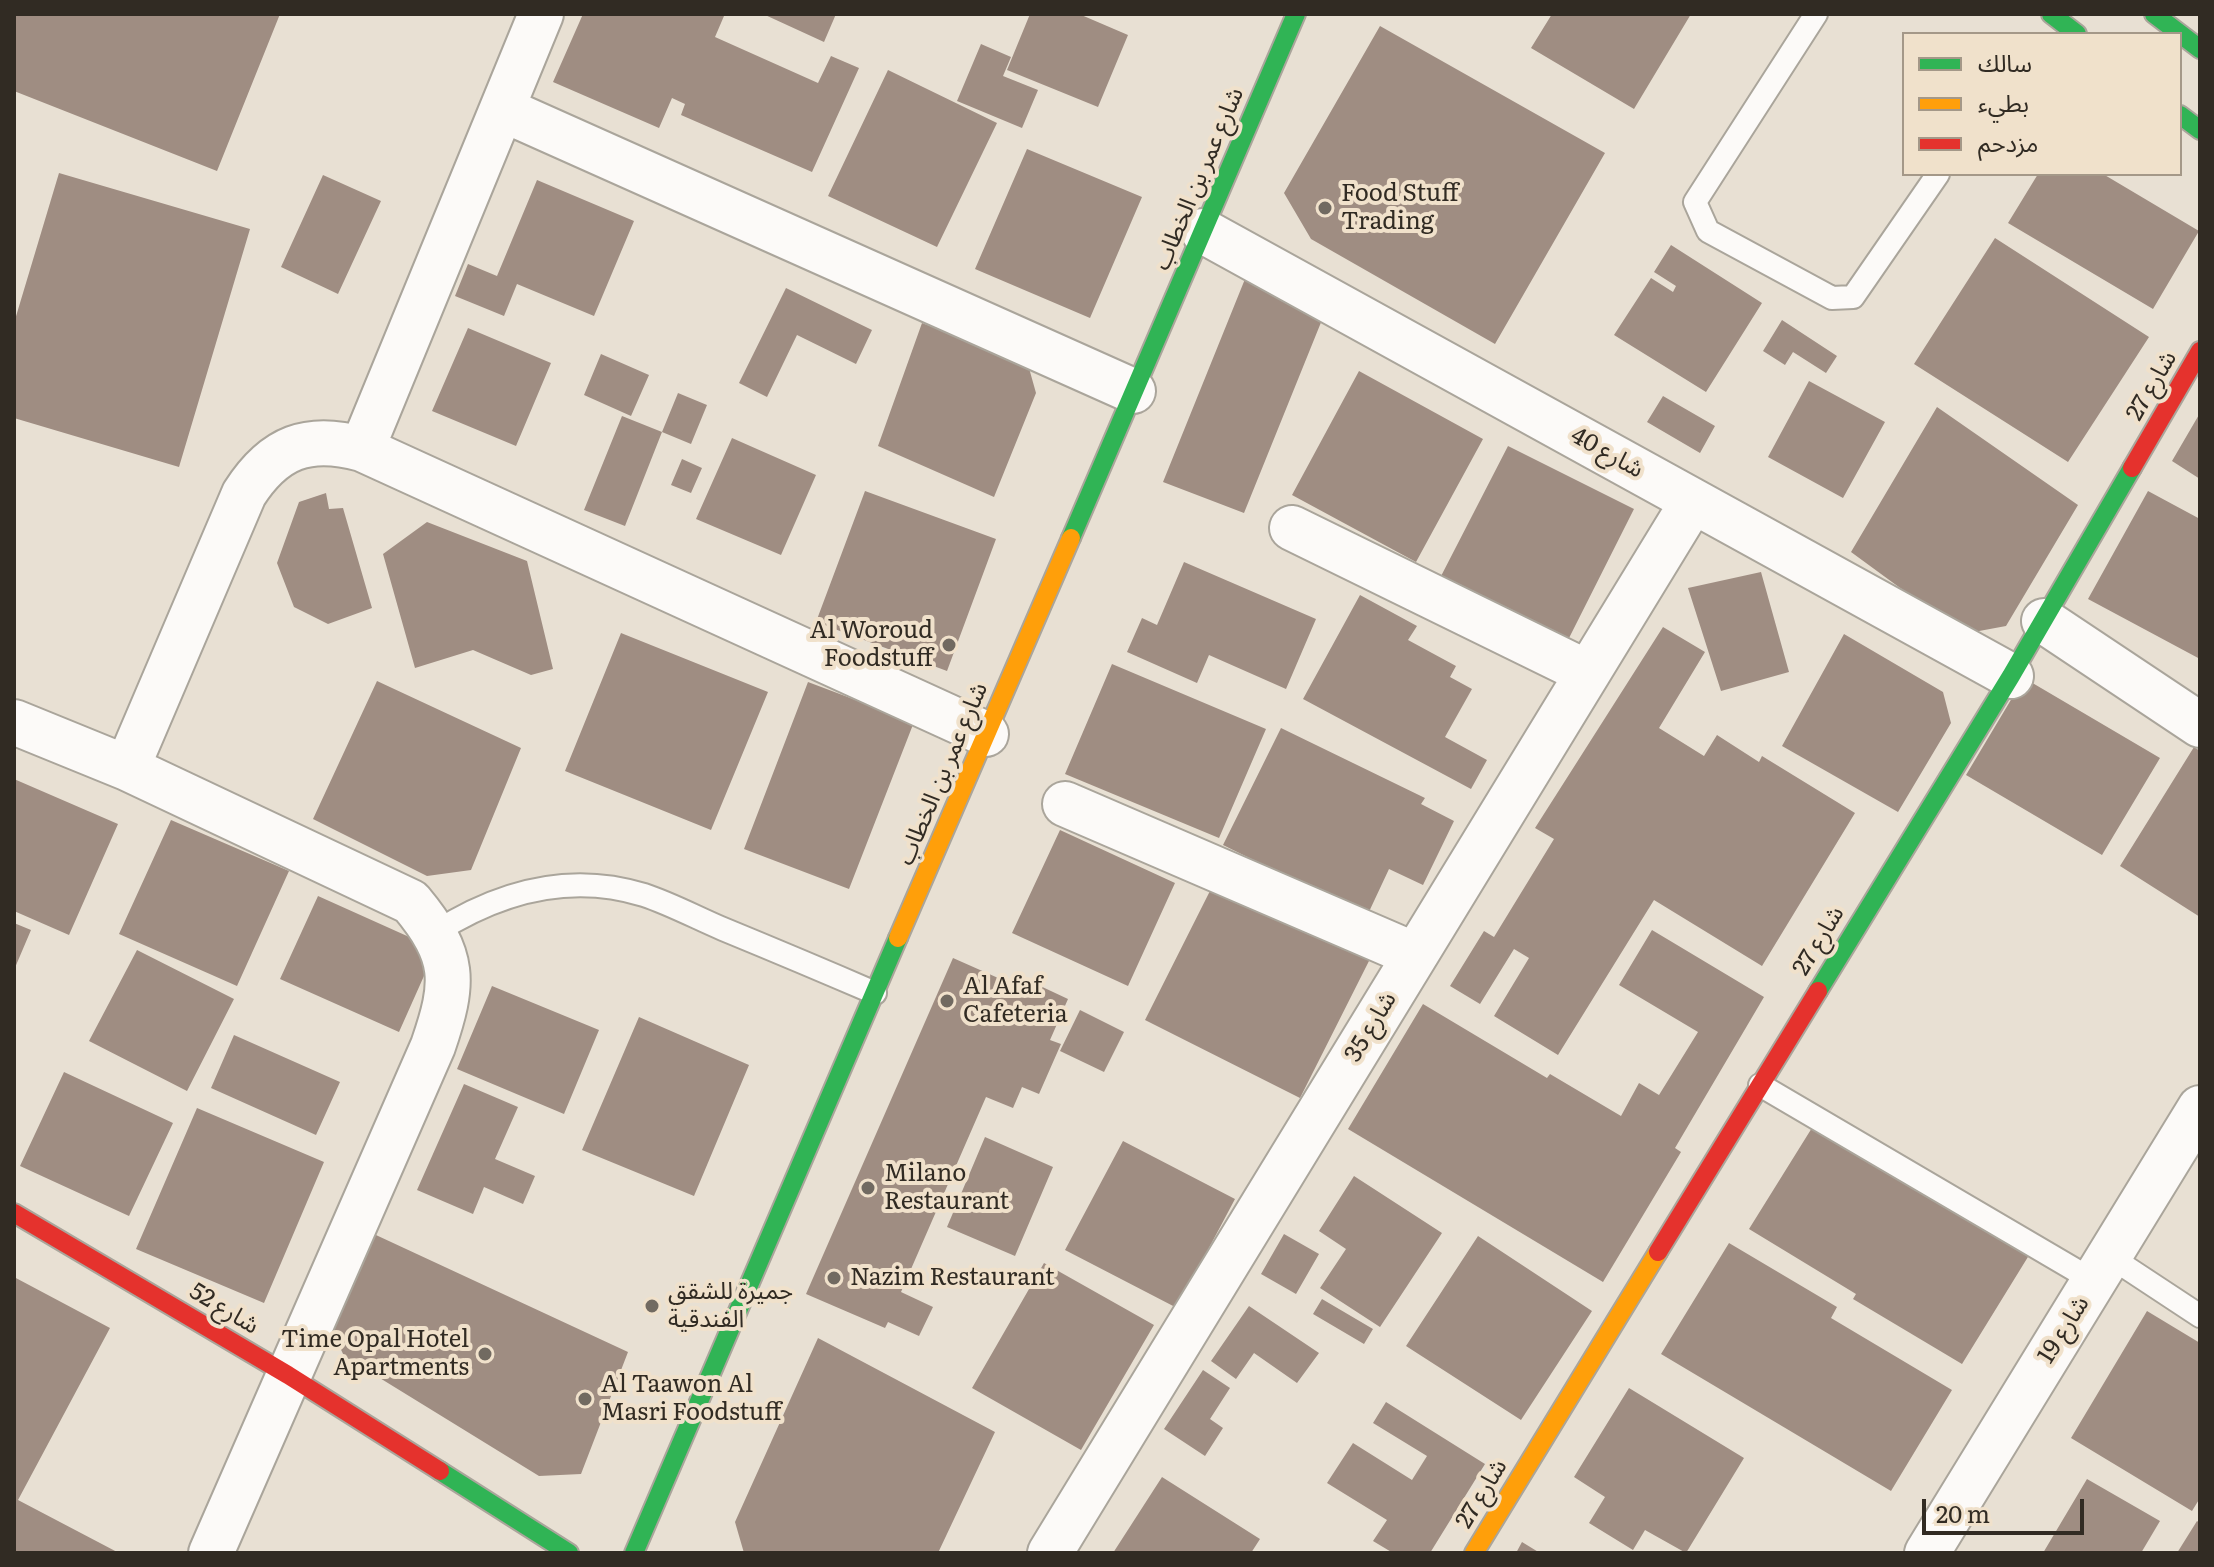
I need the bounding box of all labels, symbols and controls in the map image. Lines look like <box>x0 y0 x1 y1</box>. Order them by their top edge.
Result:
legend <box>1902 32 2182 176</box>
text: سالك <box>1978 44 2032 79</box>
street label: شارع عمر بن الخطاب <box>1148 83 1250 275</box>
text: بطيء <box>1978 84 2029 119</box>
text: مزدحم <box>1978 124 2038 159</box>
place label: Food Stuff Trading <box>1341 180 1458 236</box>
marker: Food Stuff Trading <box>1316 199 1334 217</box>
street label: شارع 27 <box>2121 346 2183 426</box>
street label: شارع 40 <box>1566 421 1648 485</box>
place label: Al Woroud Foodstuff <box>810 617 933 673</box>
marker: Al Woroud Foodstuff <box>940 636 958 654</box>
street label: شارع عمر بن الخطاب <box>892 678 994 870</box>
street label: شارع 27 <box>1787 901 1851 981</box>
place label: Al Afaf Cafeteria <box>963 973 1068 1029</box>
street label: شارع 35 <box>1339 987 1403 1067</box>
marker: Al Afaf Cafeteria <box>938 992 956 1010</box>
place label: Milano Restaurant <box>884 1160 1009 1216</box>
marker: Milano Restaurant <box>859 1179 877 1197</box>
place label: Nazim Restaurant <box>850 1264 1055 1292</box>
marker: Nazim Restaurant <box>825 1269 843 1287</box>
street label: شارع 52 <box>184 1277 264 1341</box>
place label: جميرة للشقق الفندقية <box>668 1278 793 1334</box>
street label: شارع 19 <box>2032 1291 2096 1369</box>
marker: جميرة للشقق الفندقية <box>643 1297 661 1315</box>
place label: Time Opal Hotel Apartments <box>281 1326 469 1382</box>
marker: Time Opal Hotel Apartments <box>476 1345 494 1363</box>
place label: Al Taawon Al Masri Foodstuff <box>601 1371 781 1427</box>
marker: Al Taawon Al Masri Foodstuff <box>576 1390 594 1408</box>
street label: شارع 27 <box>1450 1454 1514 1534</box>
scale bar <box>1926 1483 2088 1533</box>
text: 20 m <box>1936 1495 1990 1530</box>

